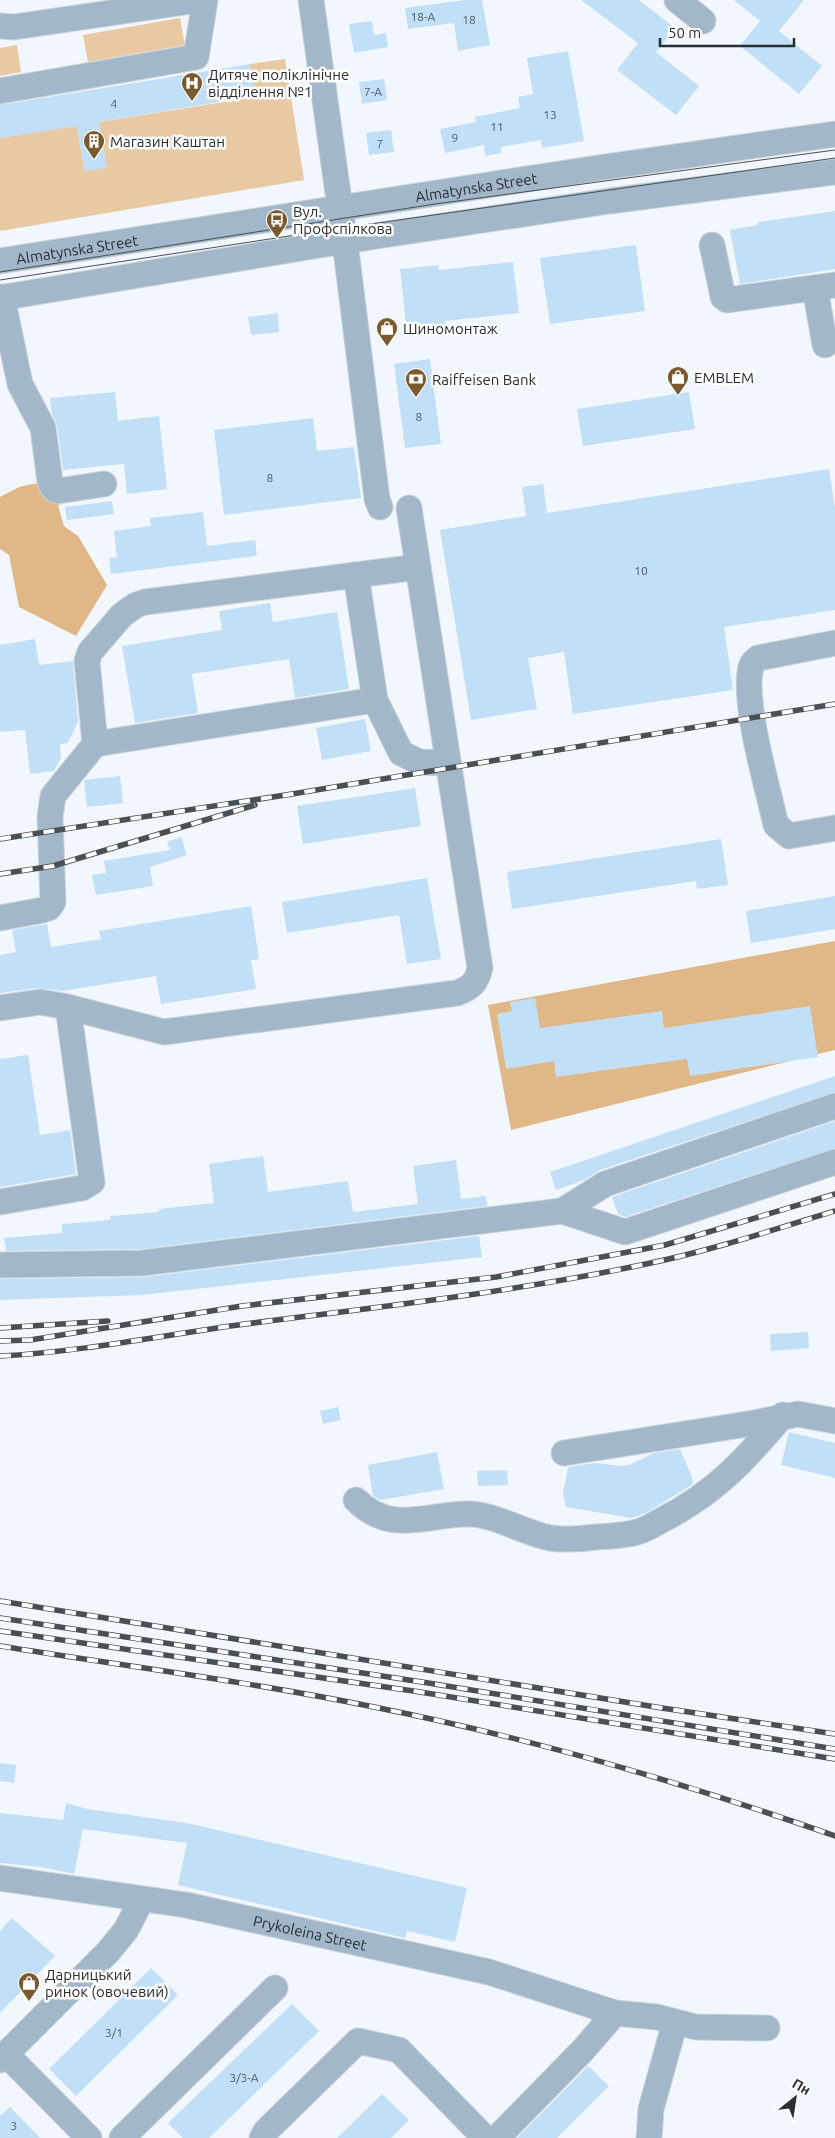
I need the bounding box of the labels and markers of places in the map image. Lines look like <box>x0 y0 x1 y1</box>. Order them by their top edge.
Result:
place label: Дитяче поліклінічне відділення №1 <box>208 66 349 100</box>
hospital icon: Дитяче поліклінічне відділення №1 <box>180 71 204 102</box>
building icon: Магазин Каштан <box>82 129 106 160</box>
place label: Магазин Каштан <box>110 133 225 150</box>
place label: Вул. Профспілкова <box>293 203 392 237</box>
bus stop icon: Вул. Профспілкова <box>265 208 289 239</box>
shop icon: Шиномонтаж <box>375 316 399 347</box>
place label: Шиномонтаж <box>403 320 498 337</box>
shop icon: EMBLEM <box>666 365 690 396</box>
bank icon: Raiffeisen Bank <box>404 367 428 398</box>
place label: EMBLEM <box>694 369 754 386</box>
place label: Raiffeisen Bank <box>432 371 537 388</box>
place label: Дарницький ринок (овочевий) <box>45 1966 169 2000</box>
shop icon: Дарницький ринок (овочевий) <box>17 1971 41 2002</box>

